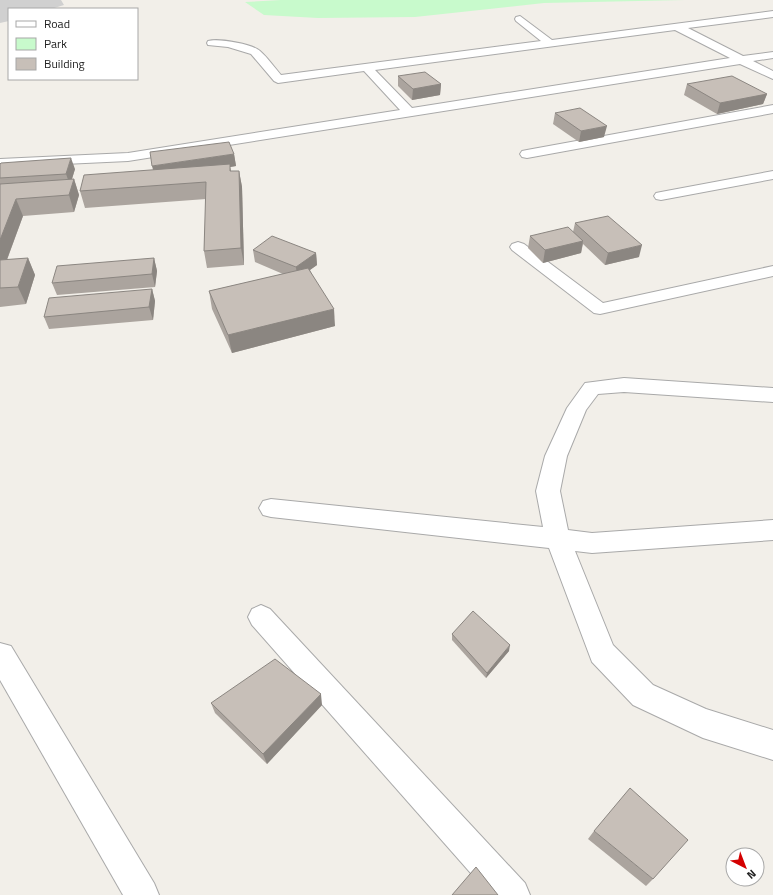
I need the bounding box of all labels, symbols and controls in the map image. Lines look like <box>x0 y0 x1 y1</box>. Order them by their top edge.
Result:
legend <box>8 8 138 80</box>
text: Road <box>44 14 70 33</box>
text: Park <box>44 34 67 53</box>
text: Building <box>44 54 85 73</box>
north arrow <box>725 847 765 887</box>
text: N <box>744 866 760 883</box>

